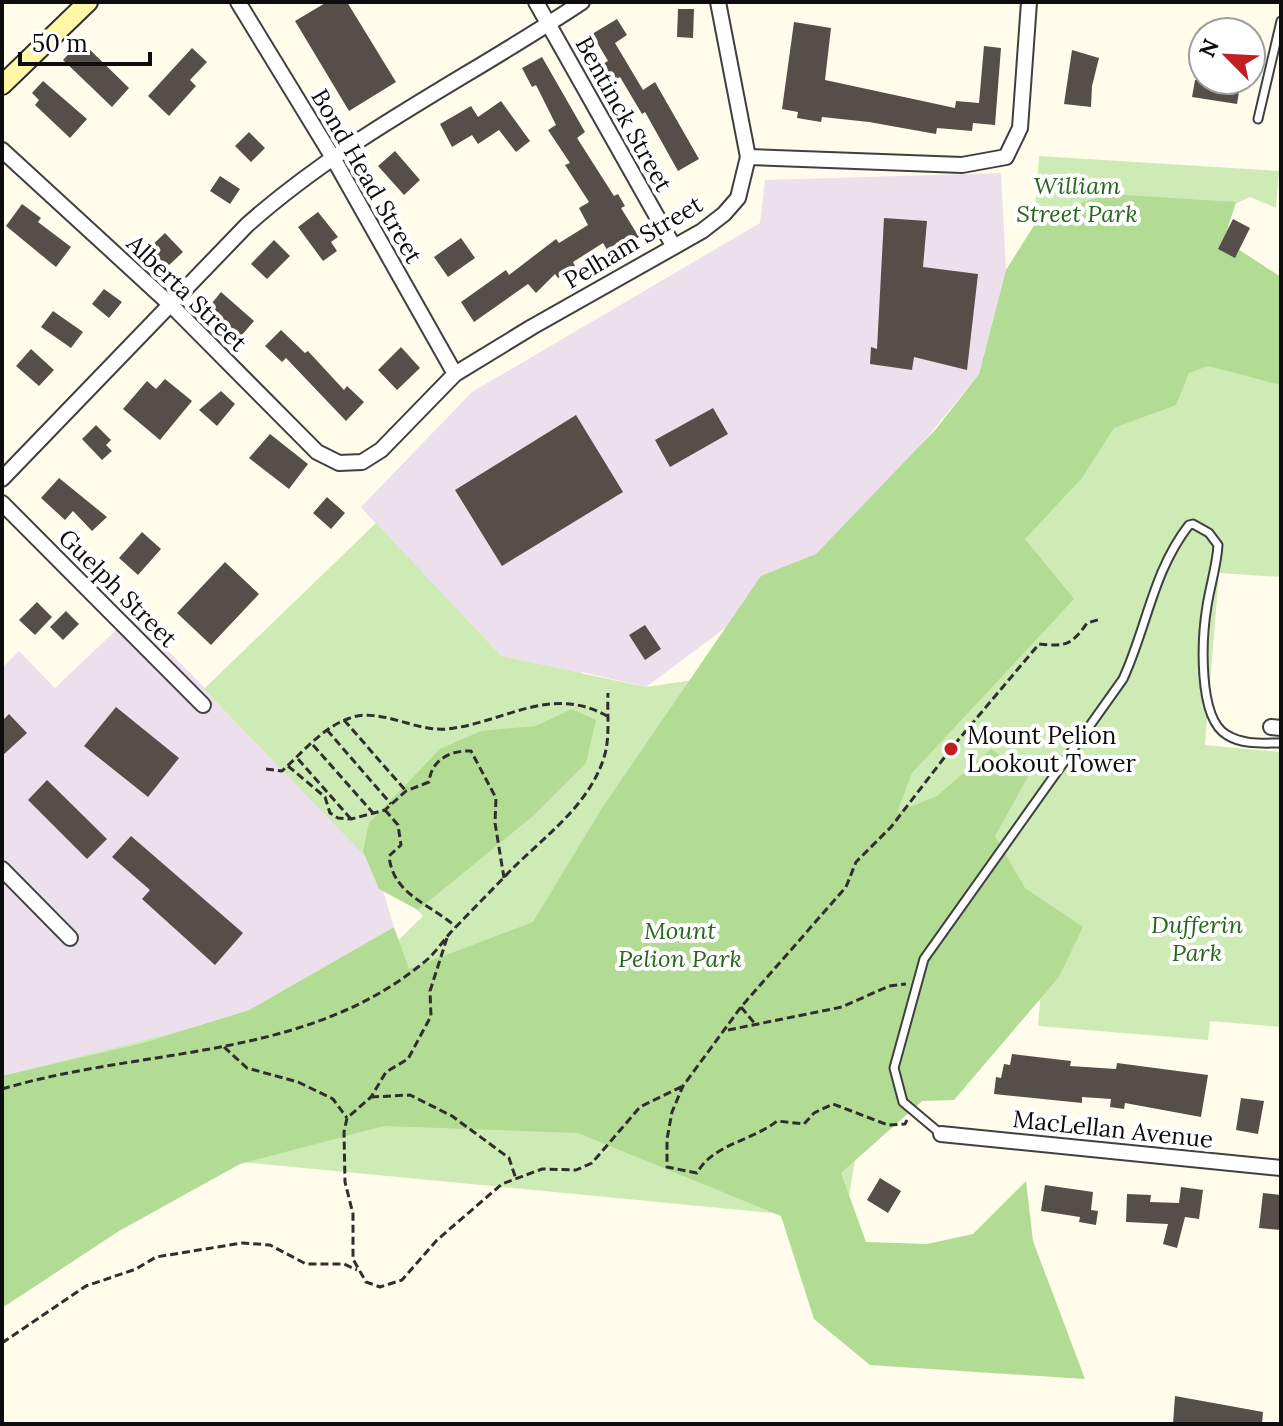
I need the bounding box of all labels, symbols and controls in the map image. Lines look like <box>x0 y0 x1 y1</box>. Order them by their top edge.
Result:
scale bar <box>20 16 150 66</box>
north arrow <box>1187 16 1267 96</box>
text: 50 m <box>32 28 88 59</box>
street label: Bentinck Street <box>569 31 680 198</box>
text: N <box>1192 34 1225 61</box>
street label: Bond Head Street <box>304 83 430 269</box>
park label: William Street Park <box>1016 170 1138 229</box>
street label: Pelham Street <box>558 188 709 296</box>
street label: Alberta Street <box>120 227 254 359</box>
street label: Guelph Street <box>52 522 184 654</box>
place label: Mount Pelion Lookout Tower <box>967 720 1137 779</box>
marker: Mount Pelion Lookout Tower <box>942 740 960 758</box>
park label: Dufferin Park <box>1151 909 1243 968</box>
park label: Mount Pelion Park <box>618 915 742 974</box>
street label: MacLellan Avenue <box>1011 1103 1215 1155</box>

